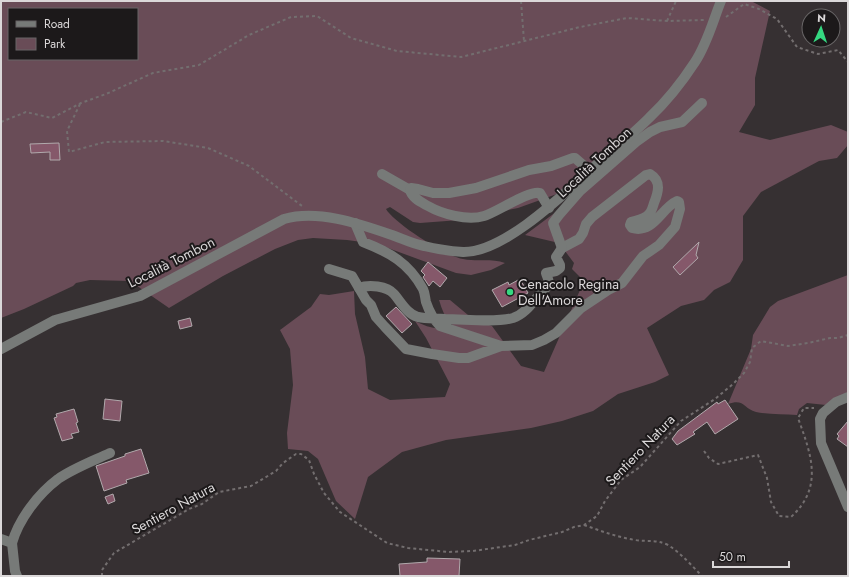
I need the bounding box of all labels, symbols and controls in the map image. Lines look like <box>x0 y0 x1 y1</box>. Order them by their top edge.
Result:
legend <box>8 8 138 60</box>
north arrow <box>801 8 841 48</box>
text: N <box>817 10 826 26</box>
text: Road <box>44 15 70 33</box>
text: Park <box>44 35 66 53</box>
street label: Località Tombon <box>552 122 636 202</box>
street label: Località Tombon <box>124 231 218 293</box>
place label: Cenacolo Regina Dell'Amore <box>518 274 619 310</box>
marker: Cenacolo Regina Dell'Amore <box>505 287 515 297</box>
street label: Sentiero Natura <box>601 410 679 490</box>
street label: Sentiero Natura <box>128 477 218 539</box>
scale bar <box>713 543 789 569</box>
text: 50 m <box>719 548 746 566</box>

